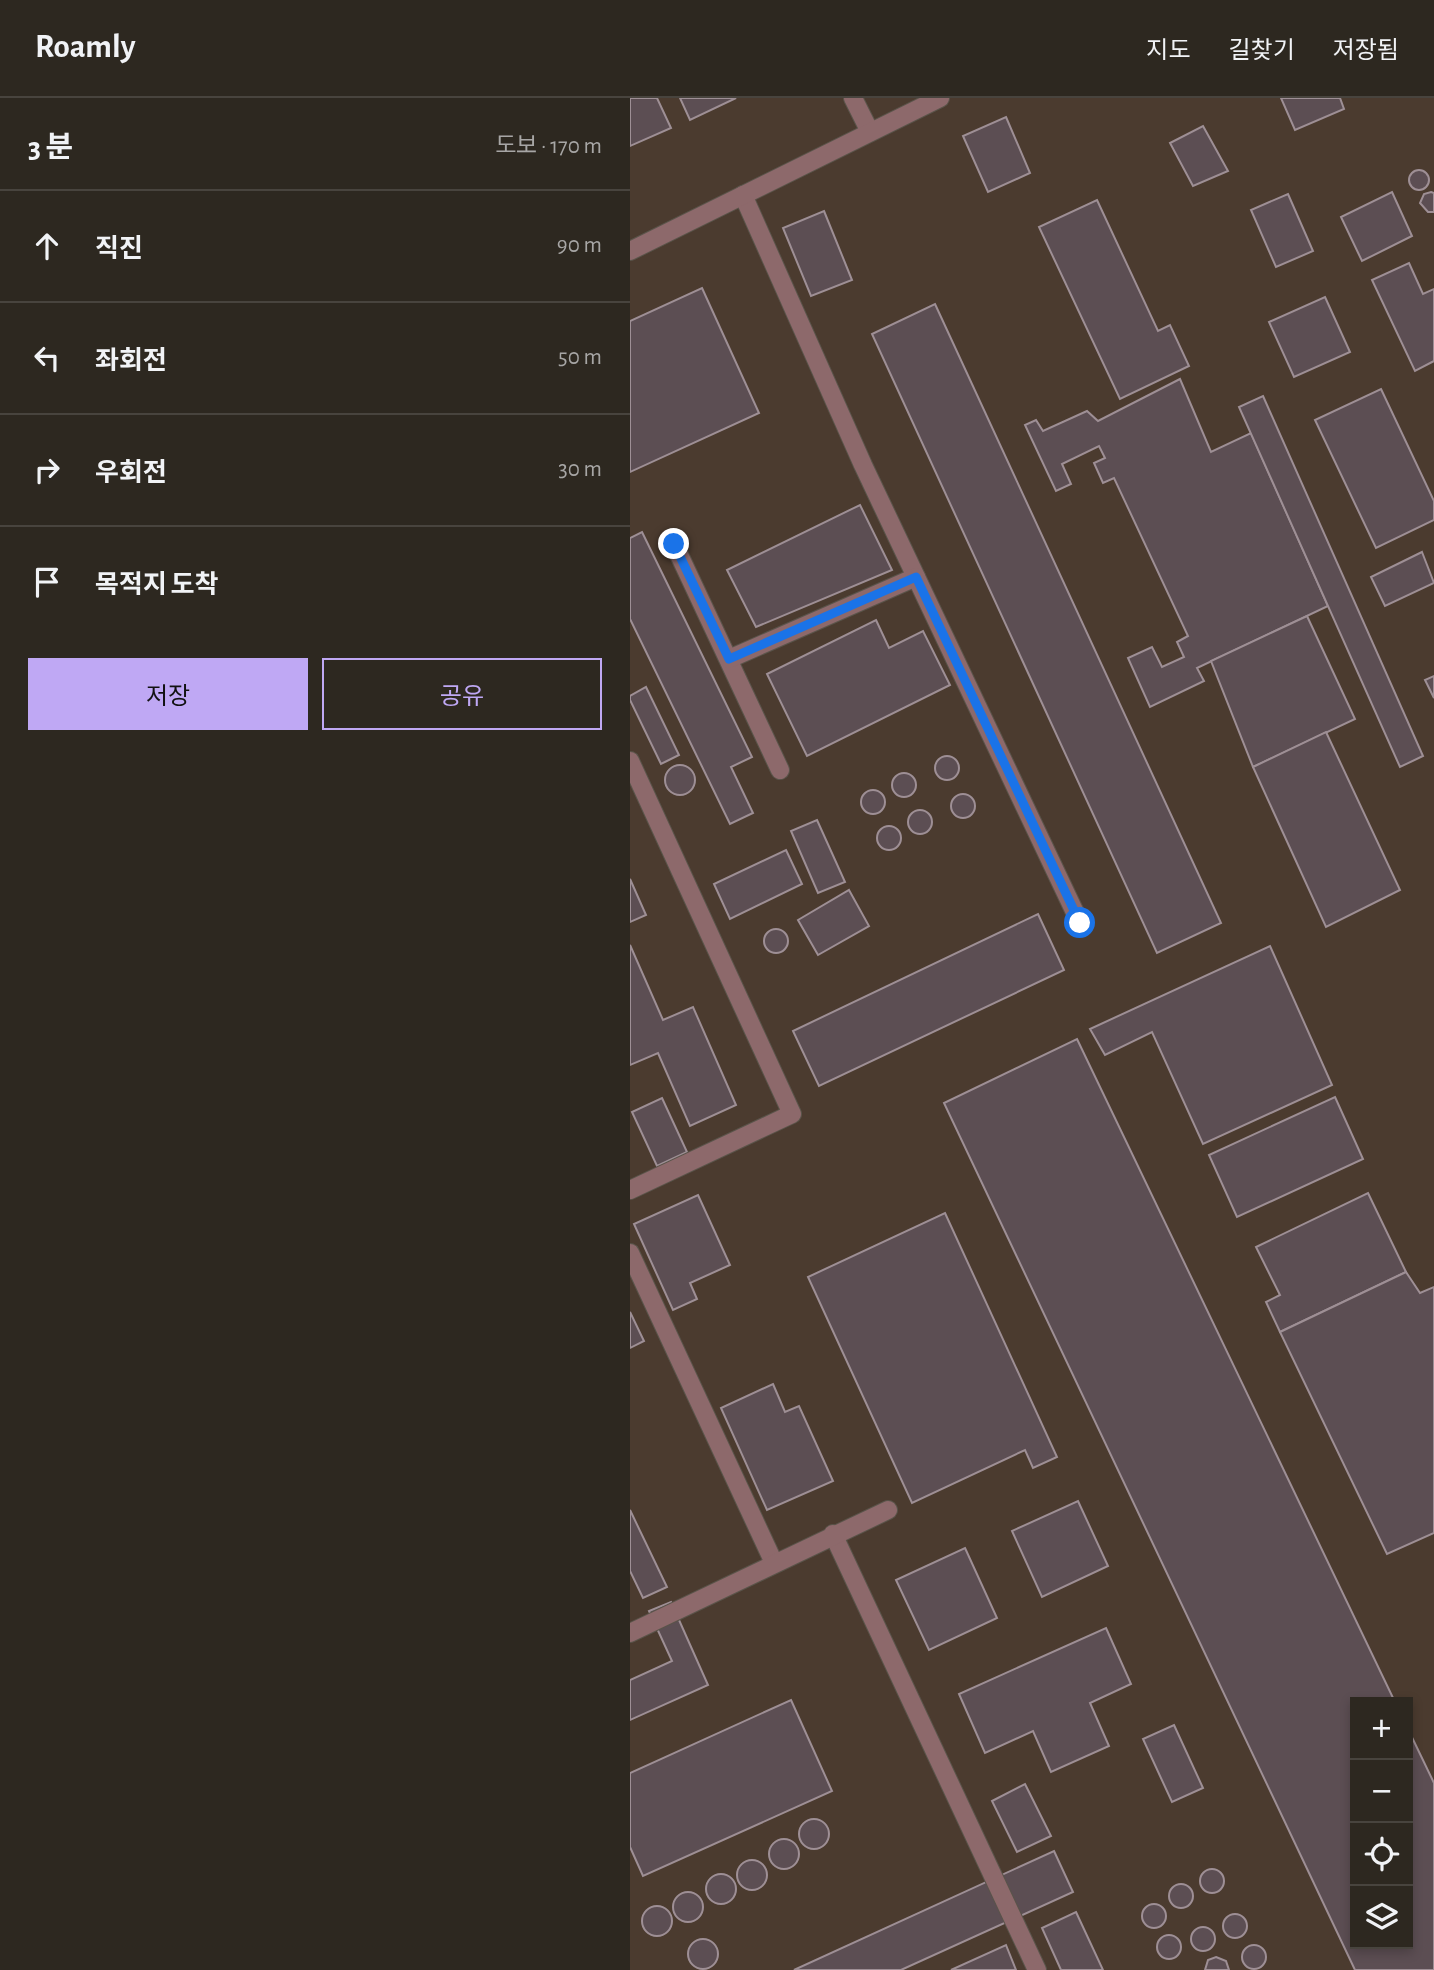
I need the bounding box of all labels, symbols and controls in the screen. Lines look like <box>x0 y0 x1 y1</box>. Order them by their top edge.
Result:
text: Roamly <box>35 31 135 64</box>
text: 지도 <box>1146 39 1191 63</box>
text: 길찾기 <box>1229 39 1295 63</box>
text: 저장됨 <box>1333 39 1399 63</box>
text: 3 분 <box>28 133 73 163</box>
text: 도보 · 170 m <box>495 135 602 158</box>
icon: ahead <box>28 227 66 265</box>
text: 90 m <box>557 234 602 257</box>
text: 직진 <box>95 236 143 262</box>
icon: left <box>28 339 66 377</box>
text: 50 m <box>558 346 602 369</box>
text: 좌회전 <box>95 348 167 374</box>
icon: right <box>28 451 66 489</box>
text: 30 m <box>558 458 602 481</box>
text: 우회전 <box>95 460 167 486</box>
route end <box>658 528 689 559</box>
icon: arrive <box>28 563 66 601</box>
text: 목적지 도착 <box>95 572 219 598</box>
button: 저장 <box>28 658 308 730</box>
button: 공유 <box>322 658 602 730</box>
route start <box>1064 907 1095 938</box>
map controls <box>1350 1697 1413 1949</box>
button: + <box>1350 1697 1413 1760</box>
button: − <box>1350 1760 1413 1823</box>
button: locate <box>1350 1823 1413 1886</box>
button: layers <box>1350 1886 1413 1949</box>

